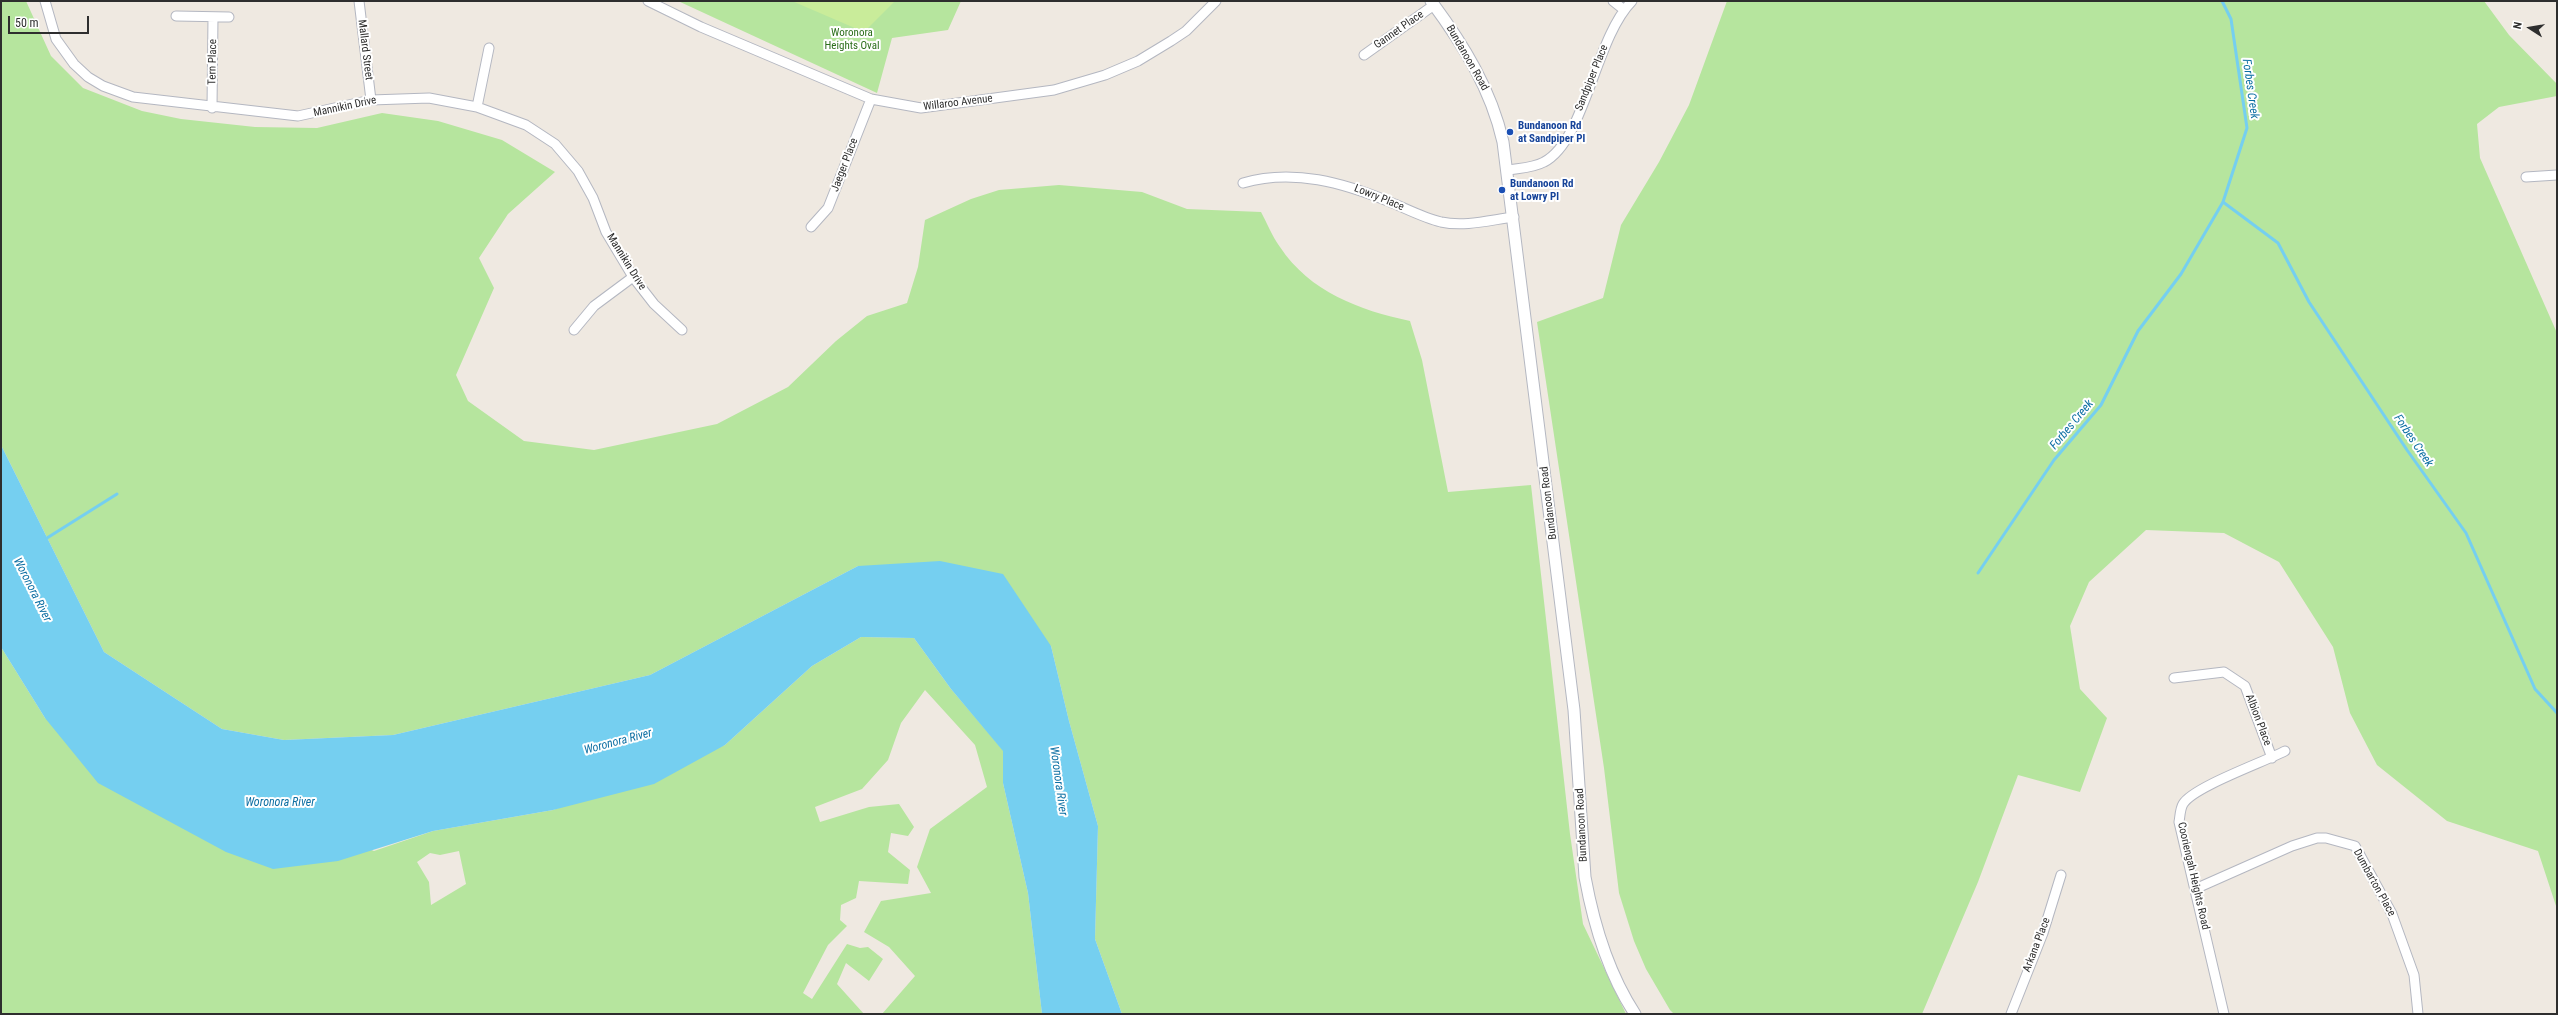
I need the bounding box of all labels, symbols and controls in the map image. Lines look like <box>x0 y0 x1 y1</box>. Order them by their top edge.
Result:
scale bar <box>10 8 91 34</box>
street label: Gannet Place <box>1372 8 1426 52</box>
north arrow <box>2510 8 2550 48</box>
text: 50 m <box>15 16 39 30</box>
street label: Mallard Street <box>355 19 375 81</box>
text: N <box>2511 21 2525 30</box>
street label: Bundanoon Road <box>1443 23 1491 93</box>
park label: Woronora Heights Oval <box>824 26 880 52</box>
street label: Tern Place <box>206 39 220 85</box>
street label: Sandpiper Place <box>1573 43 1611 113</box>
water label: Forbes Creek <box>2239 58 2261 120</box>
street label: Willaroo Avenue <box>923 92 993 114</box>
street label: Mannikin Drive <box>312 94 378 120</box>
place label: Bundanoon Rd at Sandpiper Pl <box>1518 119 1585 145</box>
marker: Bundanoon Rd at Sandpiper Pl <box>1505 127 1515 137</box>
street label: Jaeger Place <box>829 136 861 194</box>
place label: Bundanoon Rd at Lowry Pl <box>1510 177 1573 203</box>
street label: Lowry Place <box>1352 182 1406 214</box>
marker: Bundanoon Rd at Lowry Pl <box>1497 185 1507 195</box>
street label: Mannikin Drive <box>603 231 649 293</box>
water label: Forbes Creek <box>2047 397 2097 453</box>
water label: Forbes Creek <box>2390 412 2436 470</box>
street label: Bundanoon Road <box>1538 466 1560 540</box>
water label: Woronora River <box>10 556 54 624</box>
street label: Albion Place <box>2242 692 2274 748</box>
water label: Woronora River <box>583 726 653 758</box>
water label: Woronora River <box>1046 746 1070 816</box>
street label: Bundanoon Road <box>1573 788 1591 862</box>
water label: Woronora River <box>245 796 315 810</box>
street label: Cooriengah Heights Road <box>2174 821 2212 931</box>
street label: Dumbarton Place <box>2350 847 2398 919</box>
street label: Arkana Place <box>2021 916 2053 974</box>

